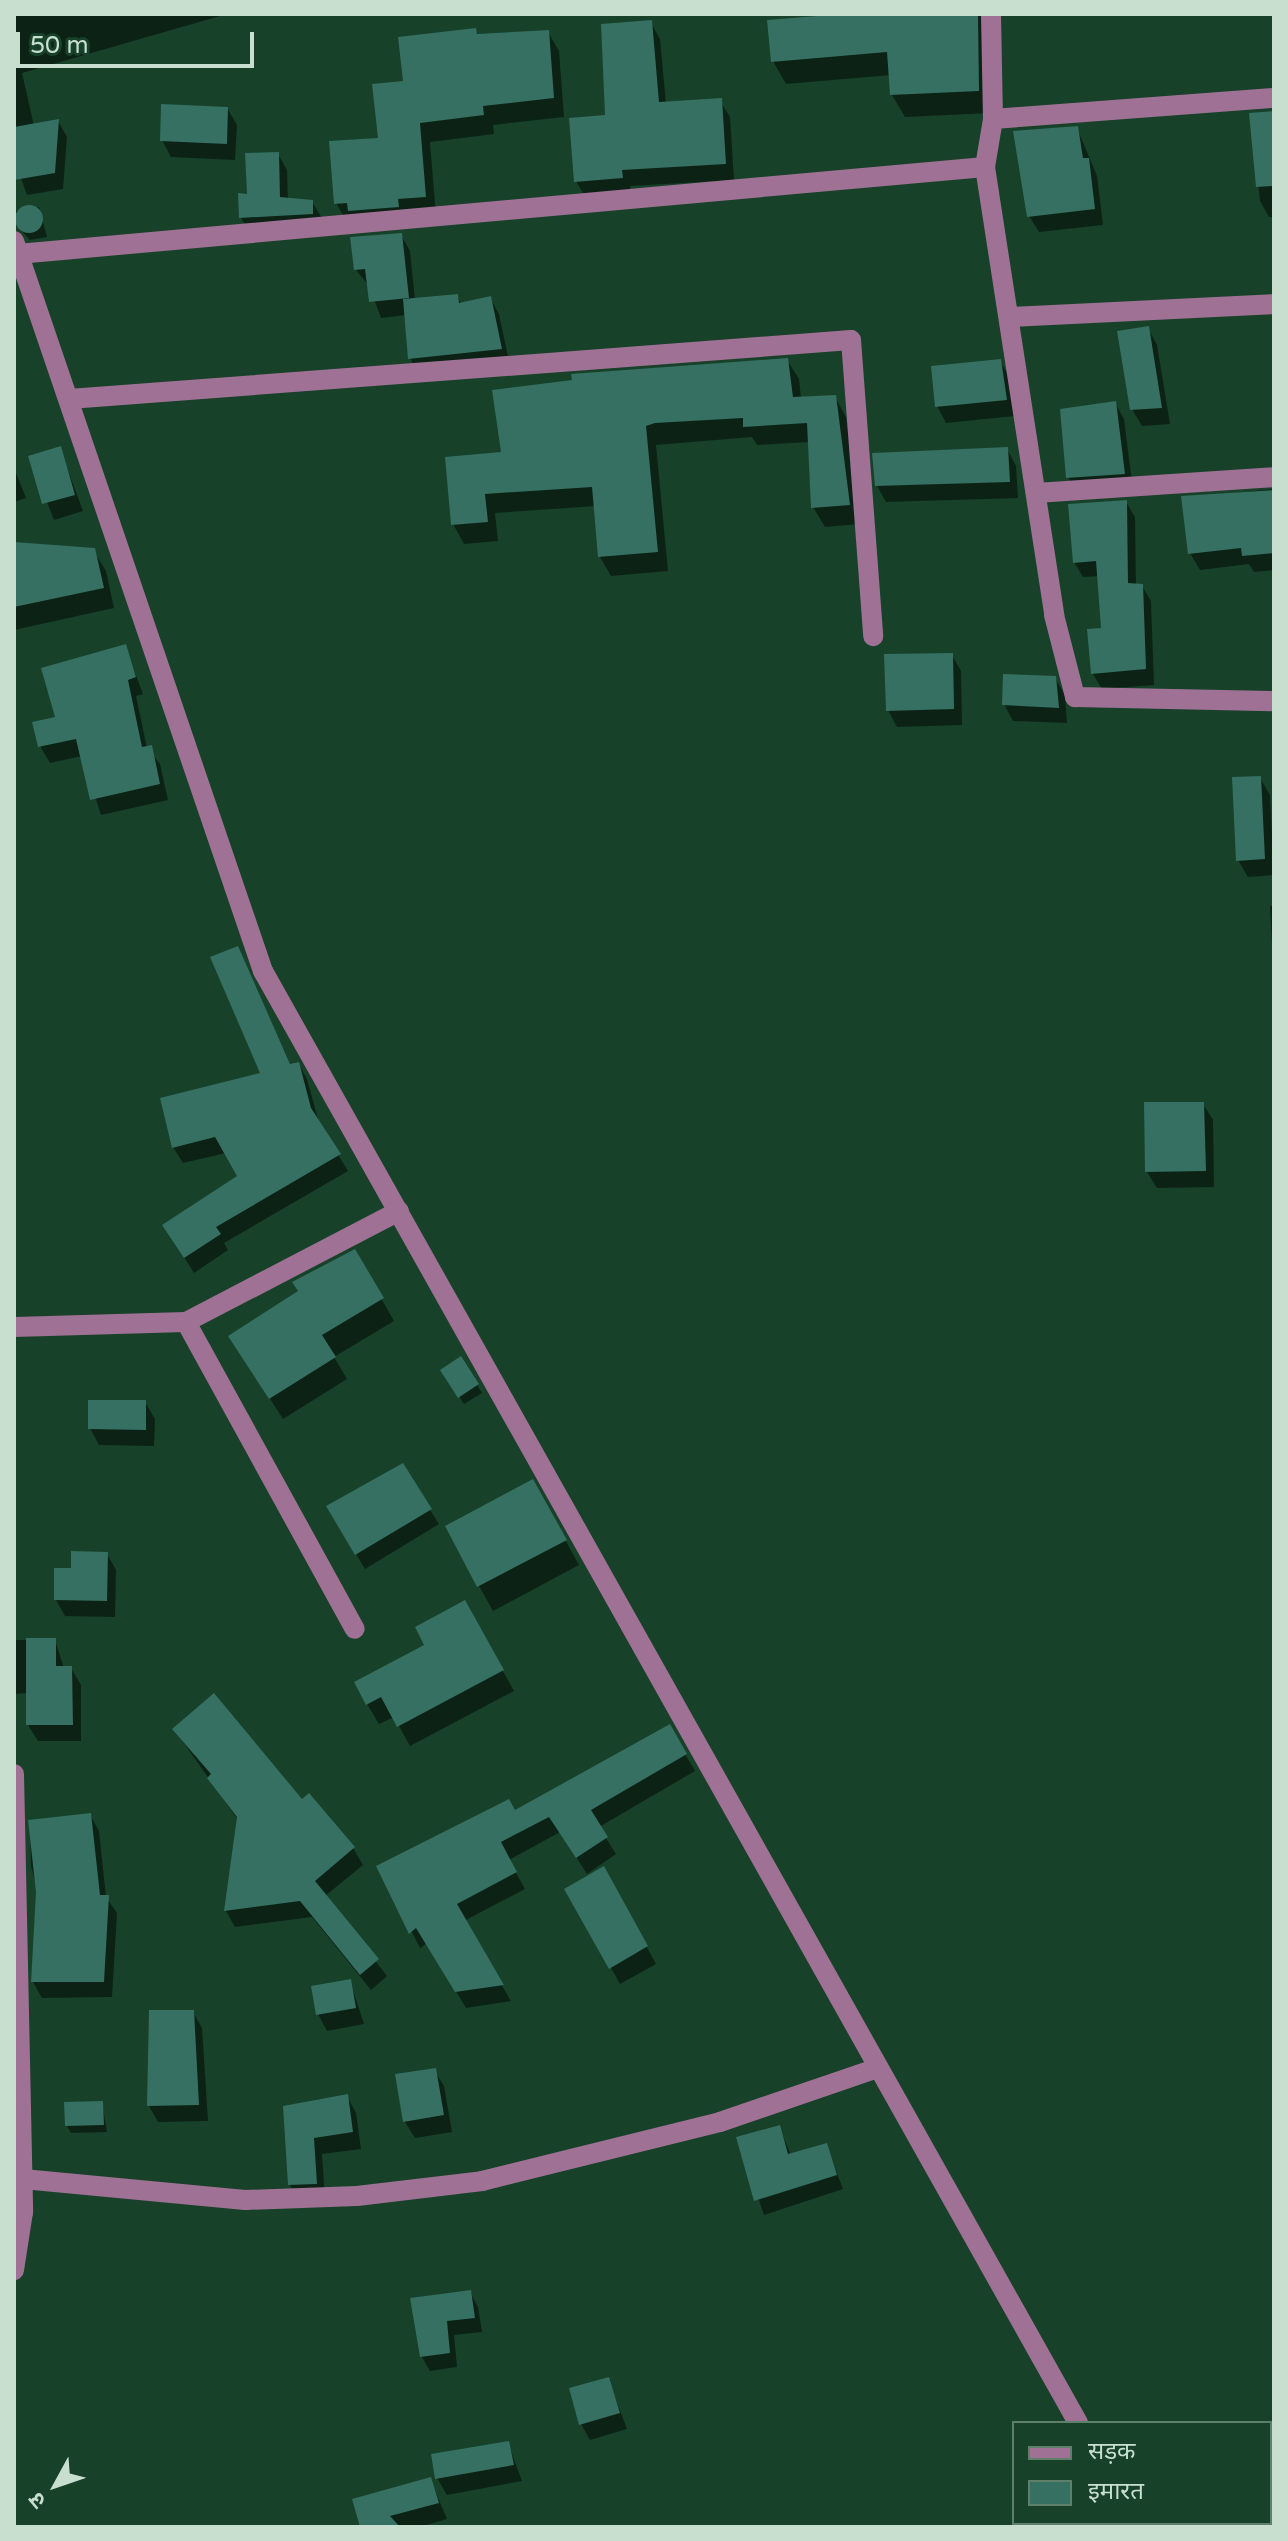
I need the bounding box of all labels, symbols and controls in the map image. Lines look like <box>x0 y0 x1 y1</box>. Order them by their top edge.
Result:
scale bar <box>20 16 258 66</box>
text: 50 m <box>30 31 88 60</box>
legend <box>1012 2421 1272 2525</box>
text: सड़क <box>1088 2437 1136 2466</box>
north arrow <box>16 2445 96 2525</box>
text: इमारत <box>1088 2477 1144 2506</box>
text: उ <box>24 2487 52 2514</box>

